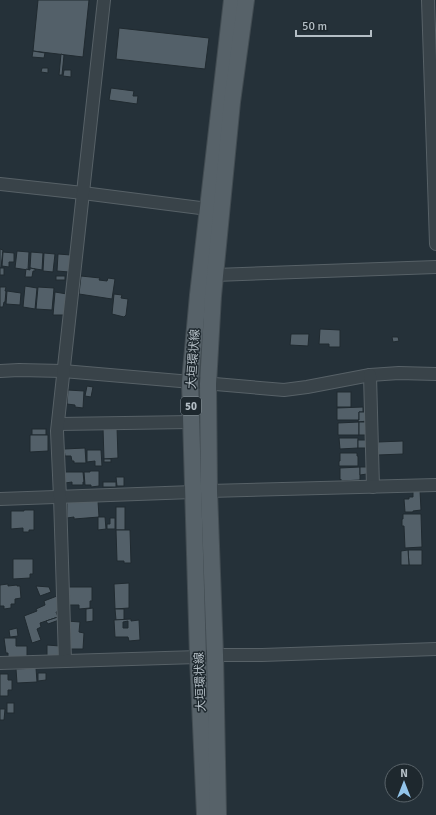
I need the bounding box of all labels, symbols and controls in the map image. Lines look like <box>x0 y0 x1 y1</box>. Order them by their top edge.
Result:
scale bar <box>296 12 371 38</box>
text: 50 m <box>302 19 327 34</box>
street label: 大垣環状線 <box>184 329 203 389</box>
road number: 50 <box>181 397 201 415</box>
street label: 大垣環状線 <box>192 652 209 712</box>
north arrow <box>384 763 424 803</box>
text: N <box>400 767 408 780</box>

